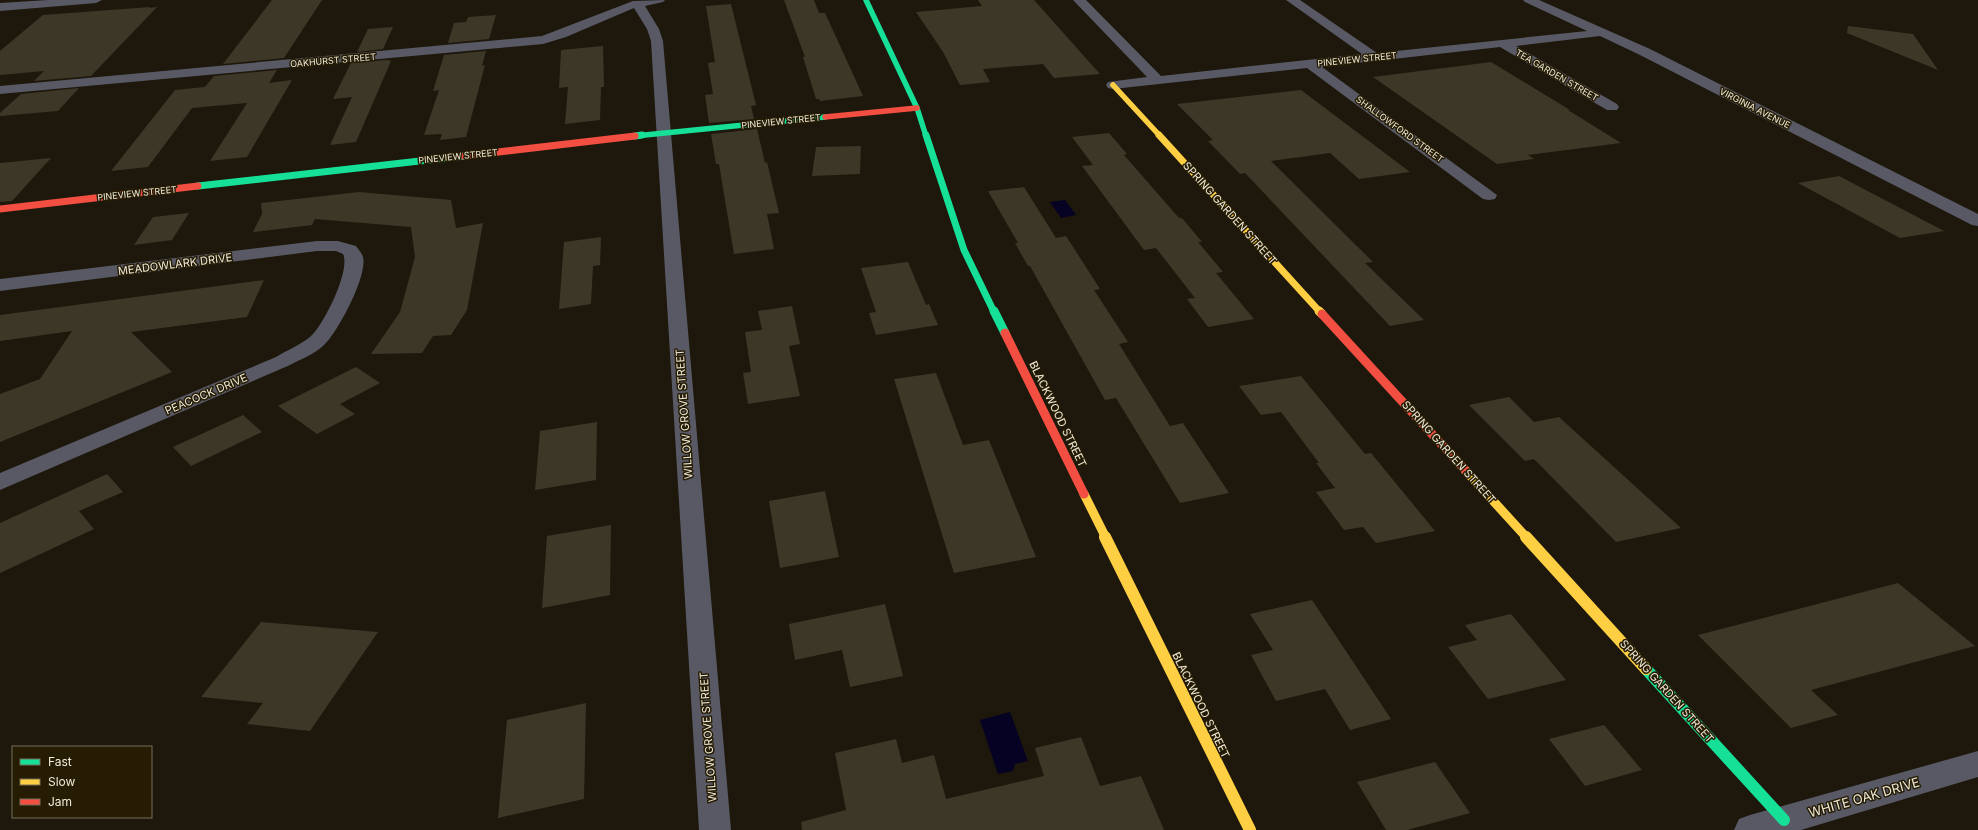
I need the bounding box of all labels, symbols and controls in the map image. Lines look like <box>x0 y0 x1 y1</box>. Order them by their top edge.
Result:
street label: TEA GARDEN STREET <box>1514 47 1600 103</box>
street label: PINEVIEW STREET <box>1317 49 1397 69</box>
street label: OAKHURST STREET <box>290 51 377 69</box>
street label: VIRGINIA AVENUE <box>1718 85 1792 131</box>
street label: SHALLOWFORD STREET <box>1354 94 1446 165</box>
street label: PINEVIEW STREET <box>741 111 821 131</box>
street label: PINEVIEW STREET <box>418 146 498 166</box>
street label: SPRING GARDEN STREET <box>1180 159 1280 267</box>
street label: PINEVIEW STREET <box>97 183 177 203</box>
street label: MEADOWLARK DRIVE <box>117 250 233 278</box>
street label: WILLOW GROVE STREET <box>672 348 696 480</box>
street label: BLACKWOOD STREET <box>1026 359 1090 469</box>
street label: PEACOCK DRIVE <box>163 370 249 418</box>
street label: SPRING GARDEN STREET <box>1399 398 1499 506</box>
street label: SPRING GARDEN STREET <box>1617 637 1717 745</box>
street label: BLACKWOOD STREET <box>1169 650 1233 760</box>
street label: WILLOW GROVE STREET <box>696 671 720 803</box>
legend <box>12 746 152 818</box>
text: Fast <box>48 754 72 769</box>
text: Slow <box>48 774 76 789</box>
street label: WHITE OAK DRIVE <box>1807 774 1921 820</box>
text: Jam <box>48 794 72 809</box>

